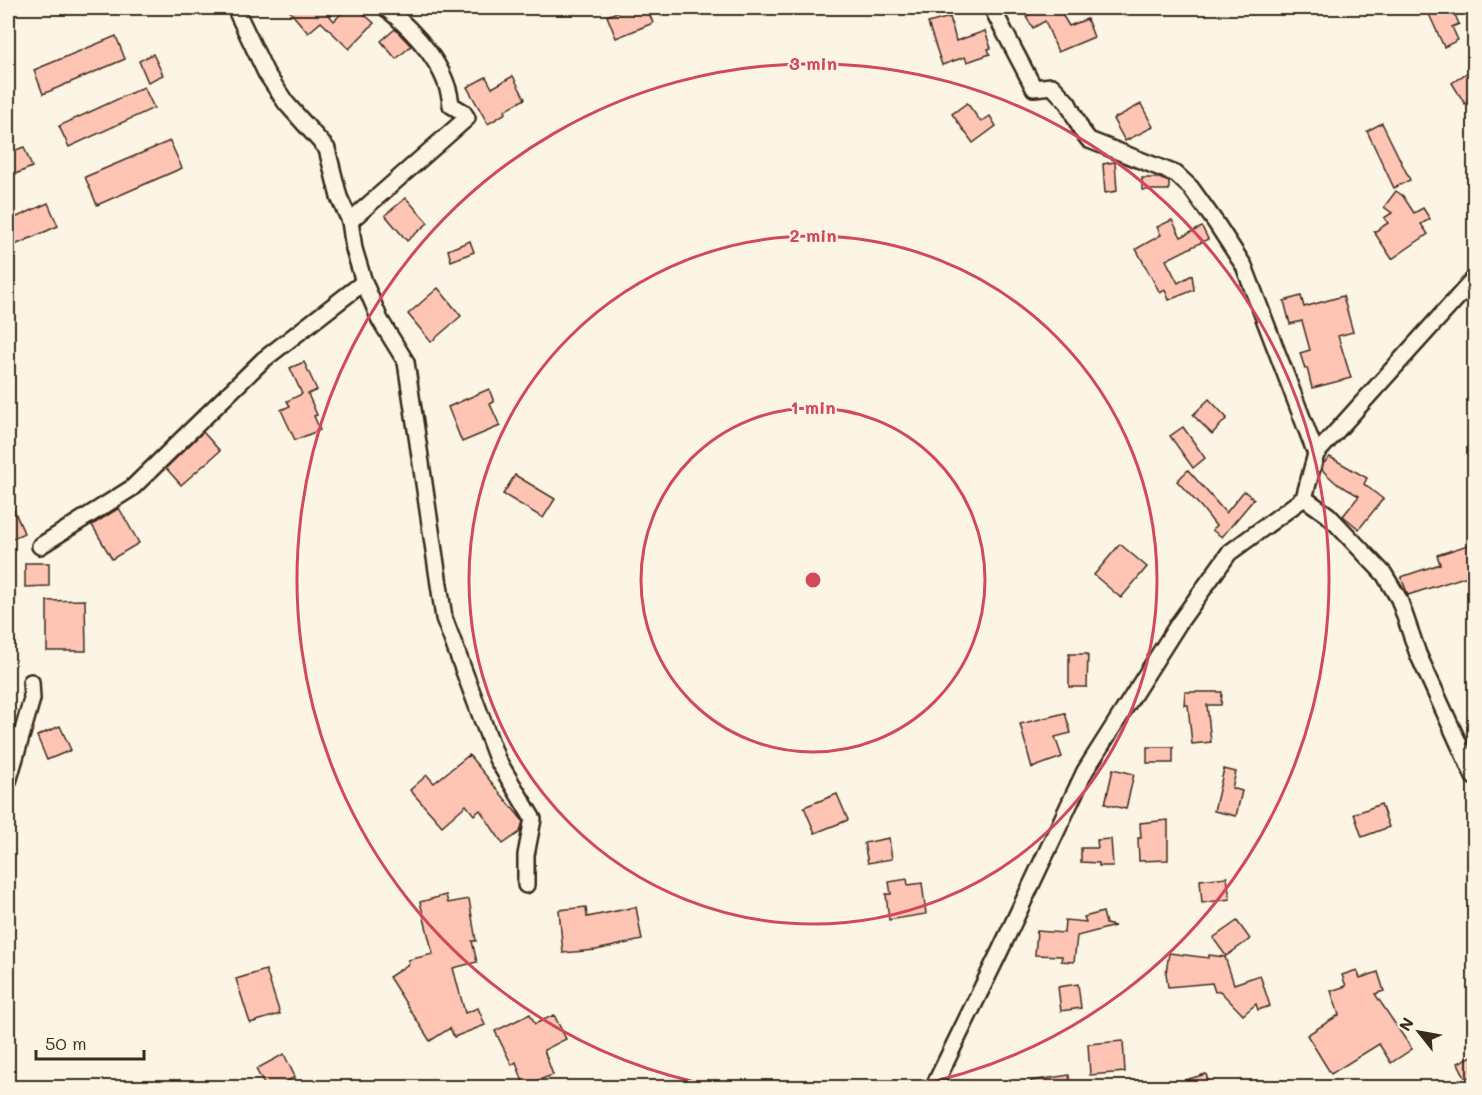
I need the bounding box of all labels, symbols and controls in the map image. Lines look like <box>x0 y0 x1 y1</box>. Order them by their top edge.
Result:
text: 3 min <box>789 51 837 75</box>
text: 2 min <box>789 223 837 247</box>
text: 1 min <box>790 395 836 419</box>
centre of rings <box>803 570 823 590</box>
north arrow <box>1389 1002 1449 1062</box>
text: N <box>1394 1013 1418 1035</box>
scale bar <box>36 1023 144 1061</box>
text: 50 m <box>45 1031 87 1055</box>

